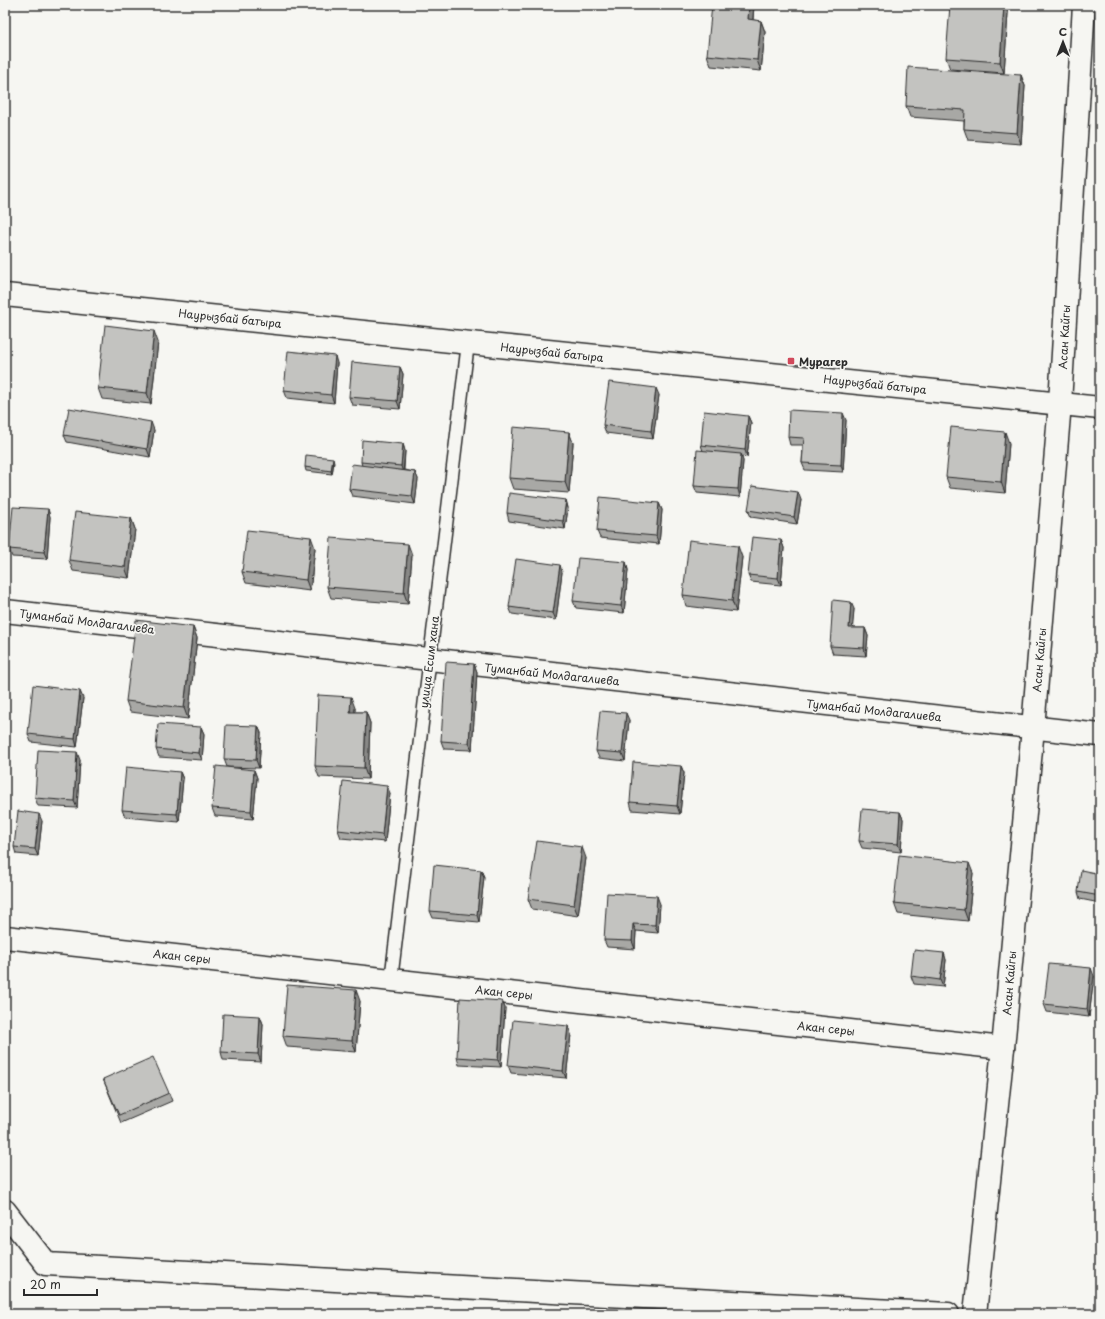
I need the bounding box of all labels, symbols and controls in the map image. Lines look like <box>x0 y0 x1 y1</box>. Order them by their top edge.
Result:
north arrow <box>1043 22 1083 62</box>
text: С <box>1059 23 1067 40</box>
street label: Наурызбай батыра <box>177 304 283 332</box>
street label: Асан Кайгы <box>1054 304 1074 370</box>
street label: Наурызбай батыра <box>499 338 605 366</box>
place label: Мурагер <box>799 353 848 370</box>
marker: Мурагер <box>786 356 796 366</box>
street label: Наурызбай батыра <box>822 370 928 398</box>
street label: Туманбай Молдагалиева <box>19 604 156 638</box>
street label: улица Есим хана <box>415 615 443 709</box>
street label: Асан Кайгы <box>1028 627 1050 693</box>
street label: Туманбай Молдагалиева <box>484 658 621 690</box>
street label: Туманбай Молдагалиева <box>806 694 943 726</box>
street label: Акан серы <box>152 945 212 967</box>
street label: Асан Кайгы <box>998 950 1020 1016</box>
street label: Акан серы <box>474 981 534 1003</box>
street label: Акан серы <box>796 1017 856 1039</box>
scale bar <box>24 1271 97 1297</box>
text: 20 m <box>30 1275 61 1293</box>

